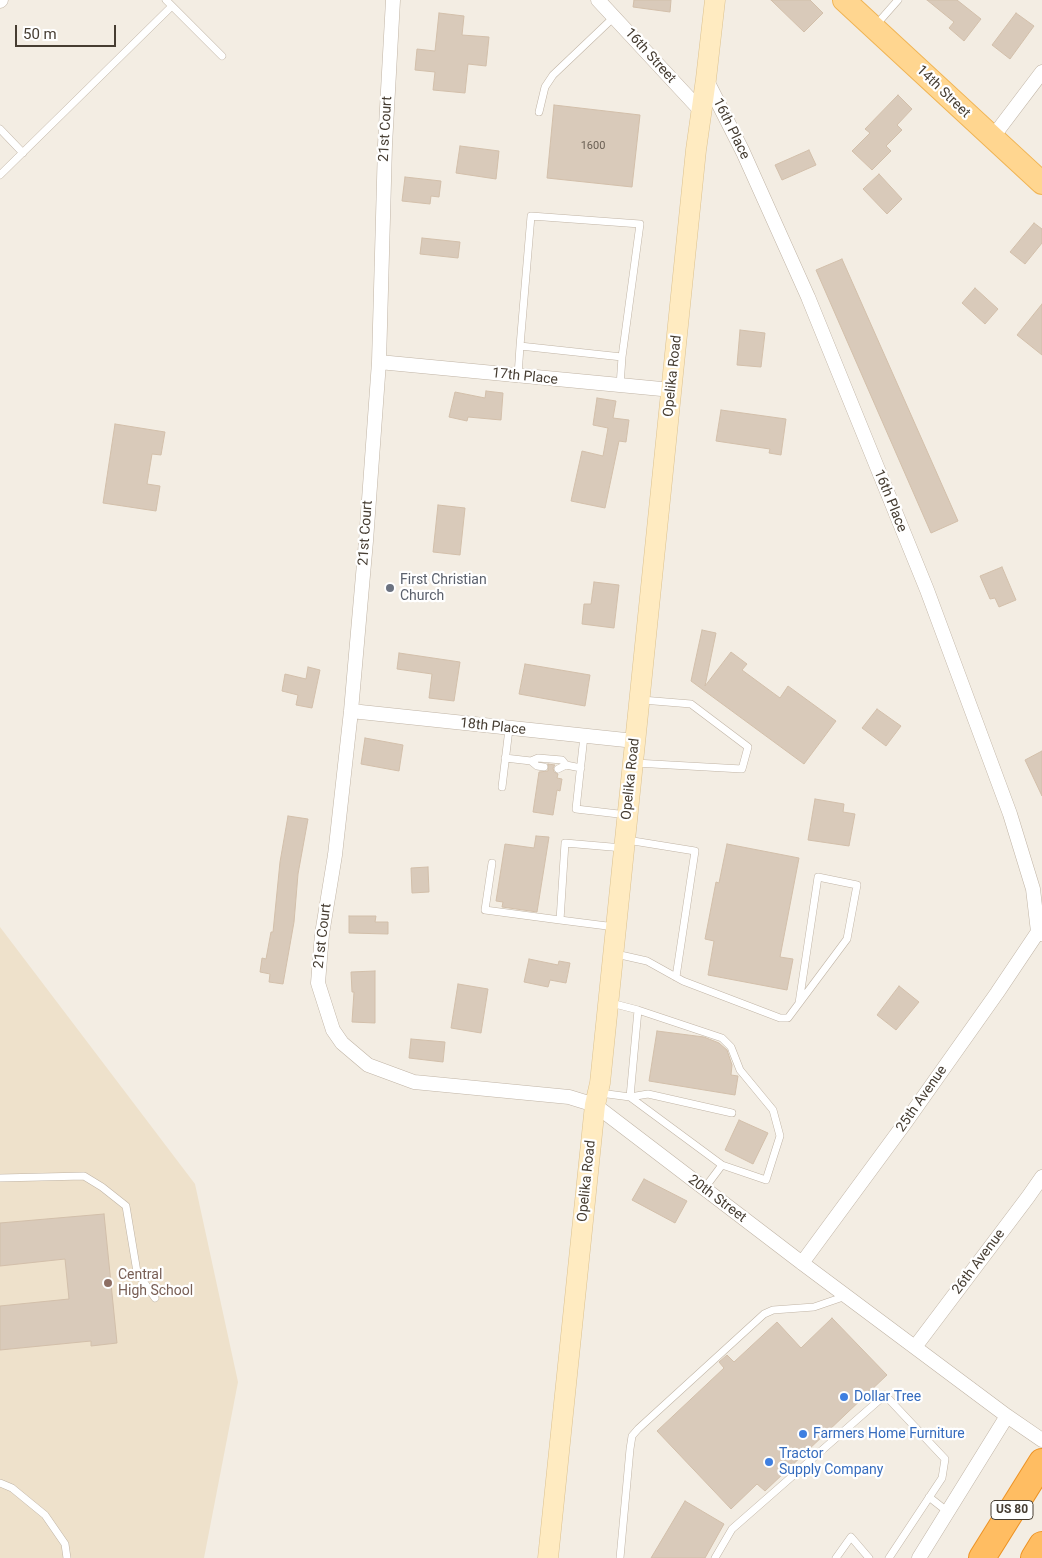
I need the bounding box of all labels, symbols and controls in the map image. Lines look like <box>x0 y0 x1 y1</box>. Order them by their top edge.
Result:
scale bar <box>18 15 119 47</box>
text: 50 m <box>23 25 57 43</box>
street label: 16th Street <box>621 25 679 87</box>
street label: 14th Street <box>913 62 973 122</box>
street label: 21st Court <box>376 96 396 162</box>
street label: 16th Place <box>709 96 753 162</box>
house number: 1600 <box>581 139 605 153</box>
street label: Opelika Road <box>660 334 686 418</box>
street label: 17th Place <box>491 365 559 389</box>
street label: 16th Place <box>870 467 910 535</box>
street label: 21st Court <box>355 500 377 566</box>
place label: First Christian Church <box>400 572 487 604</box>
marker: First Christian Church <box>384 582 396 594</box>
street label: 18th Place <box>459 715 527 739</box>
street label: Opelika Road <box>618 737 644 821</box>
street label: 21st Court <box>311 902 335 970</box>
street label: 25th Avenue <box>893 1063 951 1135</box>
street label: Opelika Road <box>574 1139 600 1223</box>
street label: 20th Street <box>685 1172 749 1226</box>
street label: 26th Avenue <box>949 1226 1009 1298</box>
place label: Central High School <box>118 1267 193 1300</box>
marker: Central High School <box>102 1277 114 1289</box>
place label: Dollar Tree <box>854 1389 921 1405</box>
marker: Dollar Tree <box>838 1391 850 1403</box>
place label: Farmers Home Furniture <box>813 1426 965 1442</box>
marker: Farmers Home Furniture <box>797 1428 809 1440</box>
place label: Tractor Supply Company <box>779 1446 883 1478</box>
marker: Tractor Supply Company <box>763 1456 775 1468</box>
road number: US 80 <box>991 1500 1033 1520</box>

